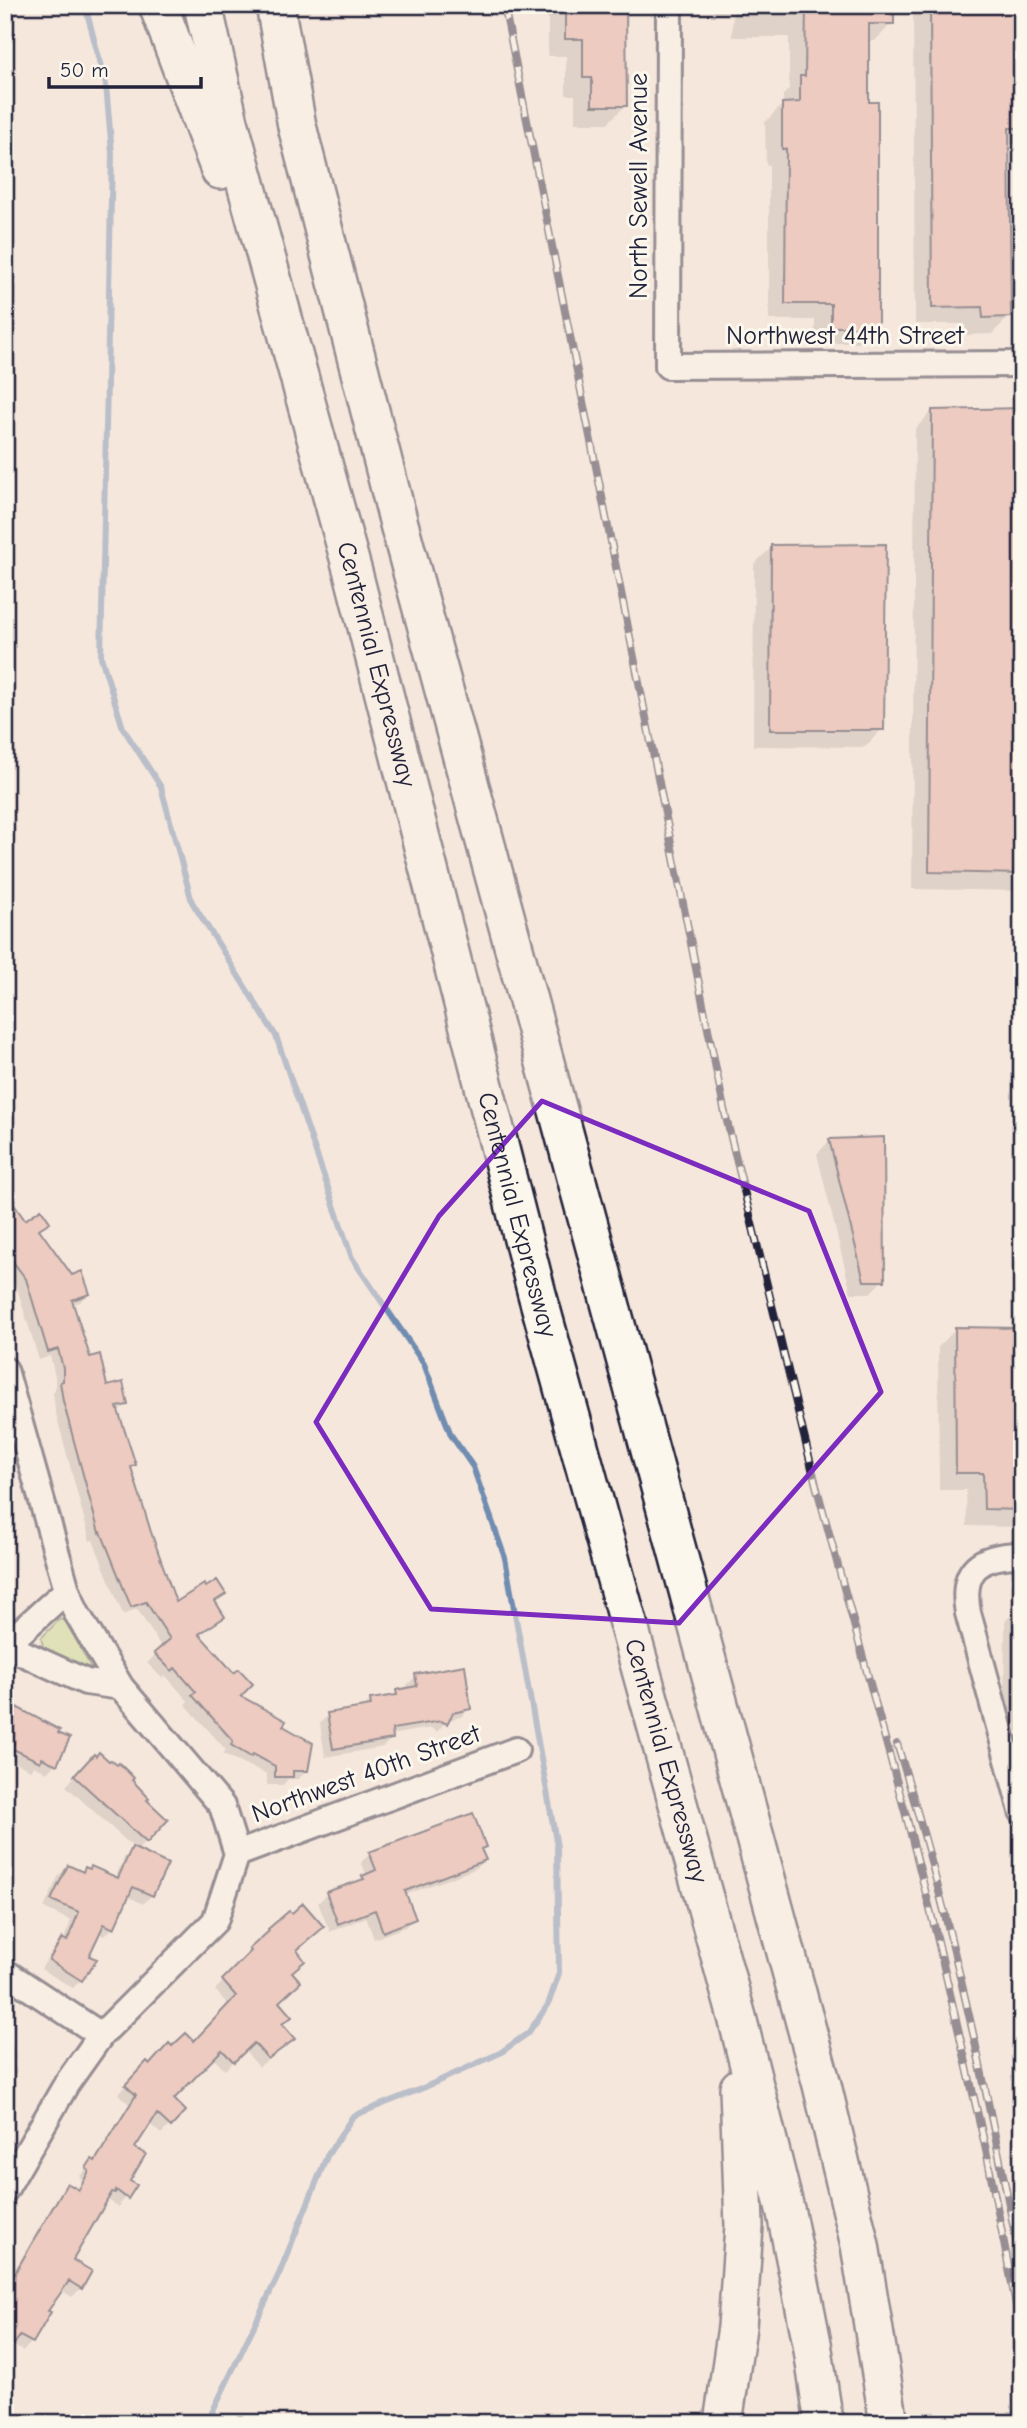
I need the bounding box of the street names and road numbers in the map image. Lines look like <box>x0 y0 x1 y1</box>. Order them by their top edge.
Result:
street label: North Sewell Avenue <box>624 73 654 299</box>
street label: Northwest 44th Street <box>726 321 966 351</box>
street label: Centennial Expressway <box>330 538 422 791</box>
street label: Centennial Expressway <box>471 1089 563 1341</box>
street label: Centennial Expressway <box>618 1635 714 1887</box>
street label: Northwest 40th Street <box>248 1718 486 1829</box>

